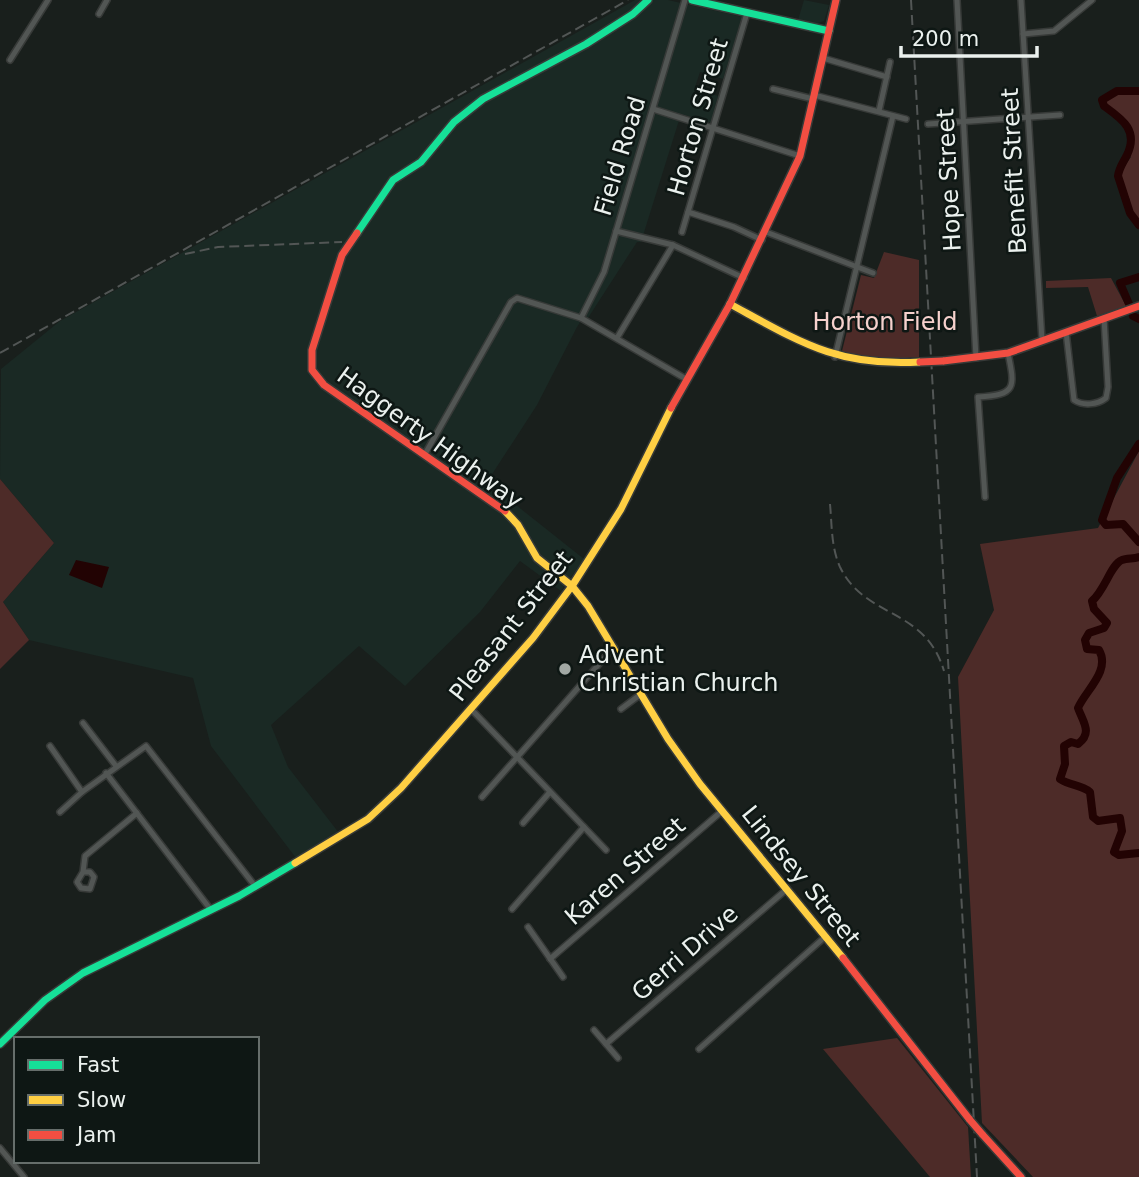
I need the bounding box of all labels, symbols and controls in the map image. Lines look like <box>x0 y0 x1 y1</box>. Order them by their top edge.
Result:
scale bar <box>901 14 1038 58</box>
text: 200 m <box>912 27 979 51</box>
street label: Horton Street <box>662 35 734 199</box>
street label: Benefit Street <box>996 87 1032 255</box>
street label: Field Road <box>589 93 651 219</box>
street label: Hope Street <box>931 108 967 252</box>
park label: Horton Field <box>813 308 957 336</box>
street label: Haggerty Highway <box>332 361 528 515</box>
street label: Pleasant Street <box>444 545 578 707</box>
place label: Advent Christian Church <box>579 641 779 697</box>
marker: Advent Christian Church <box>557 661 573 677</box>
street label: Lindsey Street <box>736 800 866 952</box>
street label: Karen Street <box>559 811 691 931</box>
street label: Gerri Drive <box>626 899 744 1007</box>
legend <box>14 1037 259 1163</box>
text: Fast <box>77 1053 119 1077</box>
text: Slow <box>77 1088 126 1112</box>
text: Jam <box>75 1123 117 1147</box>

